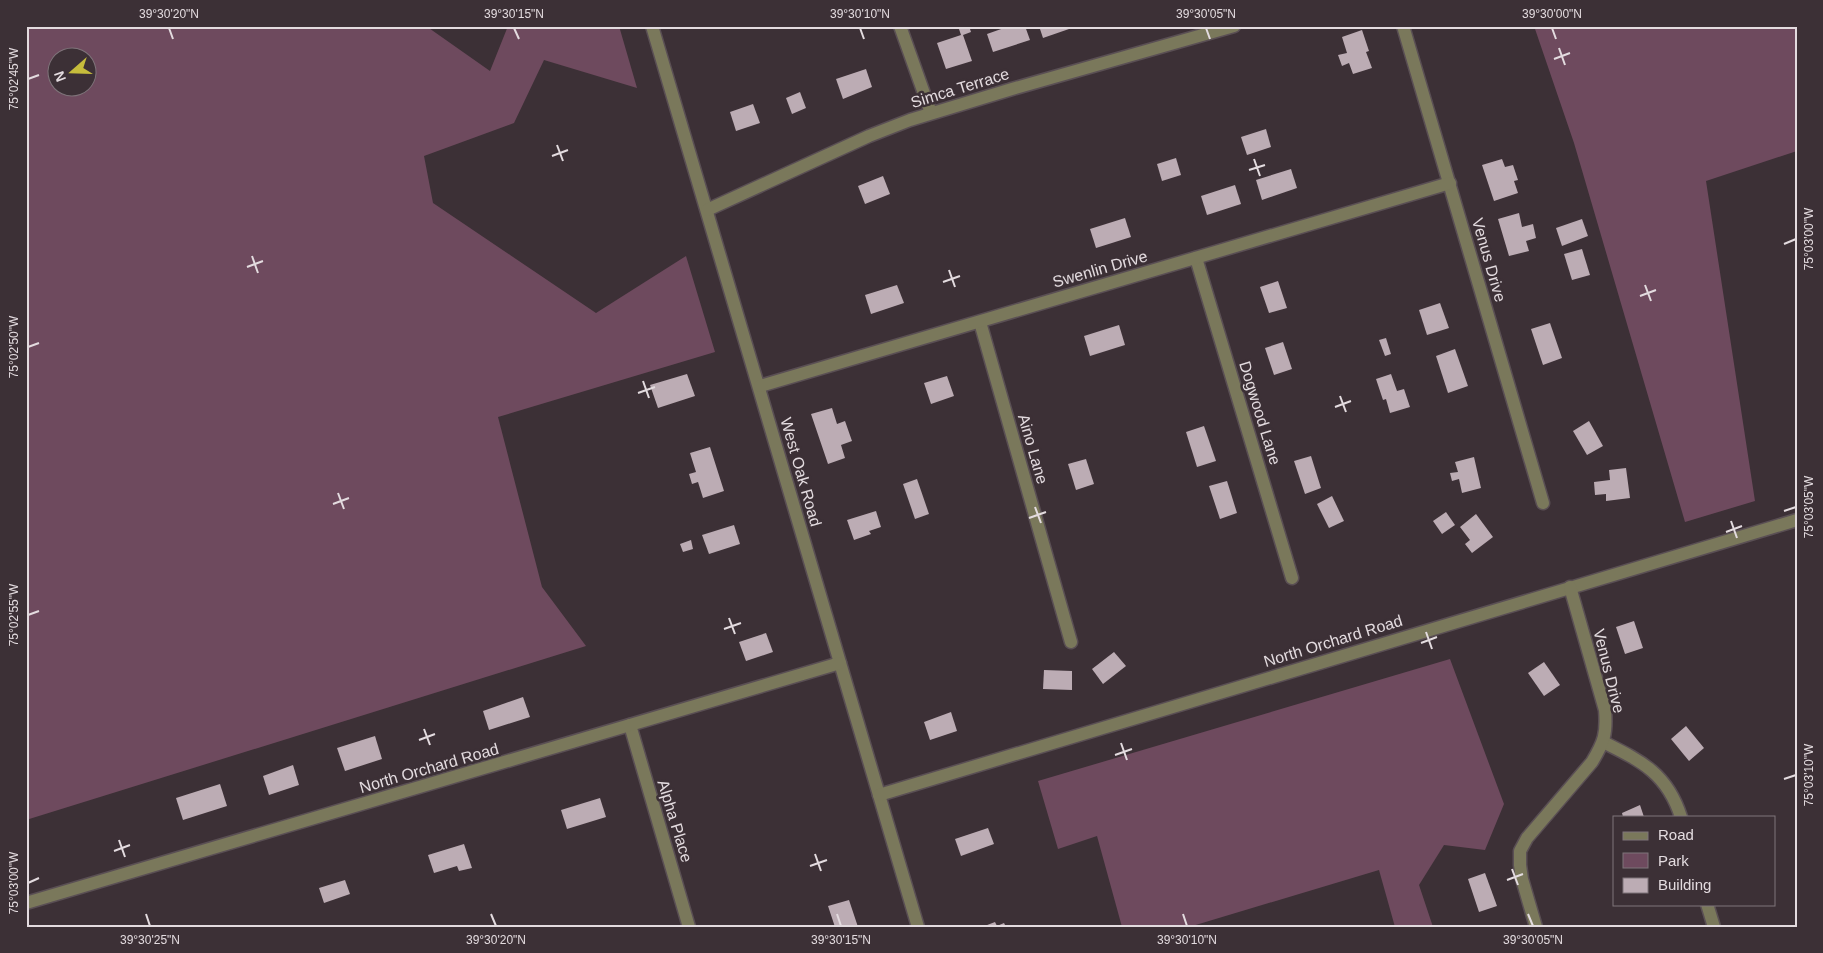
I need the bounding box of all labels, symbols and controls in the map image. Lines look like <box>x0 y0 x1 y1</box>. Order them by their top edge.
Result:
text: 39°30'20"N <box>139 7 199 21</box>
text: 39°30'15"N <box>484 7 544 21</box>
text: 39°30'10"N <box>830 7 890 21</box>
text: 39°30'05"N <box>1176 7 1236 21</box>
text: 39°30'00"N <box>1522 7 1582 21</box>
text: 75°02'45"W <box>7 47 21 110</box>
north arrow <box>48 48 98 98</box>
street label: Simca Terrace <box>909 65 1011 111</box>
text: N <box>51 69 69 84</box>
text: 75°03'00"W <box>1802 207 1816 270</box>
street label: Venus Drive <box>1469 216 1509 304</box>
street label: Swenlin Drive <box>1051 247 1149 291</box>
text: 75°02'50"W <box>7 315 21 378</box>
street label: Dogwood Lane <box>1236 359 1284 467</box>
street label: Aino Lane <box>1015 412 1051 486</box>
street label: West Oak Road <box>777 416 825 528</box>
text: 75°03'05"W <box>1802 475 1816 538</box>
text: 75°02'55"W <box>7 583 21 646</box>
street label: North Orchard Road <box>1262 612 1404 670</box>
street label: Venus Drive <box>1590 627 1628 715</box>
street label: North Orchard Road <box>357 740 501 796</box>
text: 75°03'10"W <box>1802 743 1816 806</box>
street label: Alpha Place <box>654 778 696 864</box>
legend <box>1613 816 1776 906</box>
text: Road <box>1658 826 1694 843</box>
text: 75°03'00"W <box>7 851 21 914</box>
text: Park <box>1658 852 1689 869</box>
text: Building <box>1658 876 1711 893</box>
text: 39°30'25"N <box>120 933 180 947</box>
text: 39°30'20"N <box>466 933 526 947</box>
text: 39°30'15"N <box>811 933 871 947</box>
text: 39°30'10"N <box>1157 933 1217 947</box>
text: 39°30'05"N <box>1503 933 1563 947</box>

